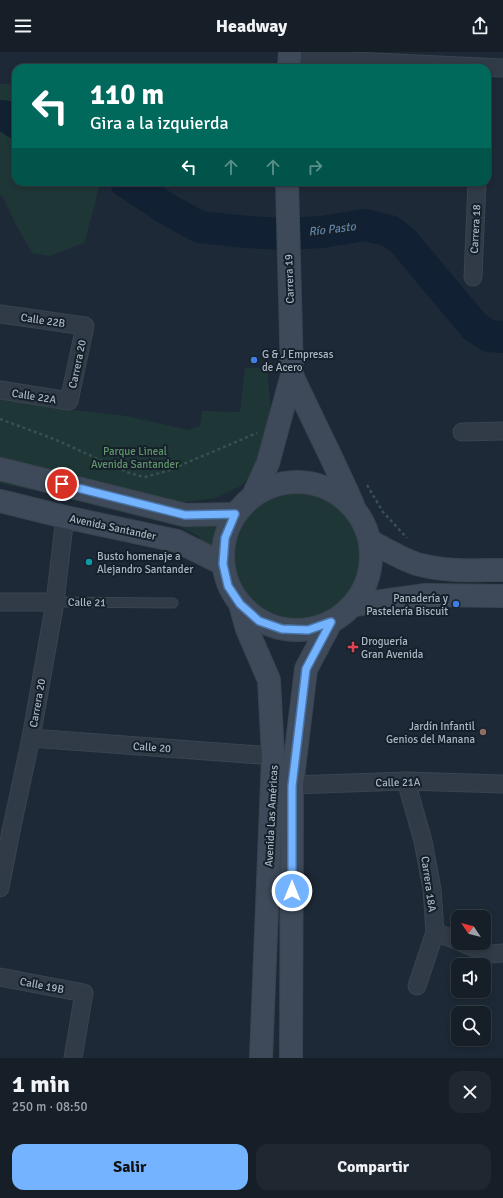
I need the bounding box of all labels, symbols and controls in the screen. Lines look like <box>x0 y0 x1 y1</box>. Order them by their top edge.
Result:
icon: menu <box>12 15 34 37</box>
text: Headway <box>216 15 287 37</box>
icon: share <box>469 15 491 37</box>
text: 110 m <box>90 78 164 112</box>
icon: left <box>24 80 76 132</box>
text: Gira a la izquierda <box>90 112 229 134</box>
icon: left <box>178 156 200 178</box>
icon: ahead <box>220 156 242 178</box>
icon: ahead <box>262 156 284 178</box>
icon: right <box>304 156 326 178</box>
street label: Carrera 18 <box>468 204 483 254</box>
water label: Río Pasto <box>308 219 357 240</box>
street label: Carrera 19 <box>282 254 297 304</box>
street label: Calle 22B <box>20 311 66 330</box>
street label: Carrera 20 <box>66 339 89 390</box>
place label: G & J Empresas de Acero <box>262 348 334 374</box>
marker: G & J Empresas de Acero <box>249 355 259 365</box>
street label: Calle 22A <box>11 387 57 406</box>
park label: Parque Lineal Avenida Santander <box>91 445 179 471</box>
pin <box>45 467 79 501</box>
icon: arrive <box>51 473 73 495</box>
street label: Avenida Santander <box>68 512 157 543</box>
place label: Busto homenaje a Alejandro Santander <box>97 550 193 576</box>
marker: Busto homenaje a Alejandro Santander <box>84 557 94 567</box>
place label: Panadería y Pastelería Biscuit <box>366 592 449 618</box>
street label: Calle 21 <box>68 596 106 609</box>
marker: Panadería y Pastelería Biscuit <box>451 599 461 609</box>
place label: Droguería Gran Avenida <box>361 635 424 661</box>
marker: Droguería Gran Avenida <box>348 642 358 652</box>
street label: Carrera 20 <box>27 678 48 729</box>
place label: Jardín Infantil Genios del Manana <box>386 720 475 746</box>
marker: Jardín Infantil Genios del Manana <box>478 727 488 737</box>
street label: Calle 20 <box>132 740 172 755</box>
street label: Avenida Las Américas <box>262 765 281 867</box>
street label: Calle 21A <box>375 776 421 789</box>
street label: Carrera 18A <box>418 855 439 913</box>
position arrow <box>271 870 313 912</box>
north arrow <box>451 910 491 950</box>
map controls <box>451 910 491 1046</box>
button: sound <box>451 958 491 998</box>
street label: Calle 19B <box>19 975 65 996</box>
button: search <box>451 1006 491 1046</box>
text: 1 min <box>12 1069 70 1099</box>
button: close <box>449 1071 491 1113</box>
text: 250 m · 08:50 <box>12 1099 88 1115</box>
button: Salir <box>12 1144 248 1190</box>
button: Compartir <box>256 1144 491 1190</box>

